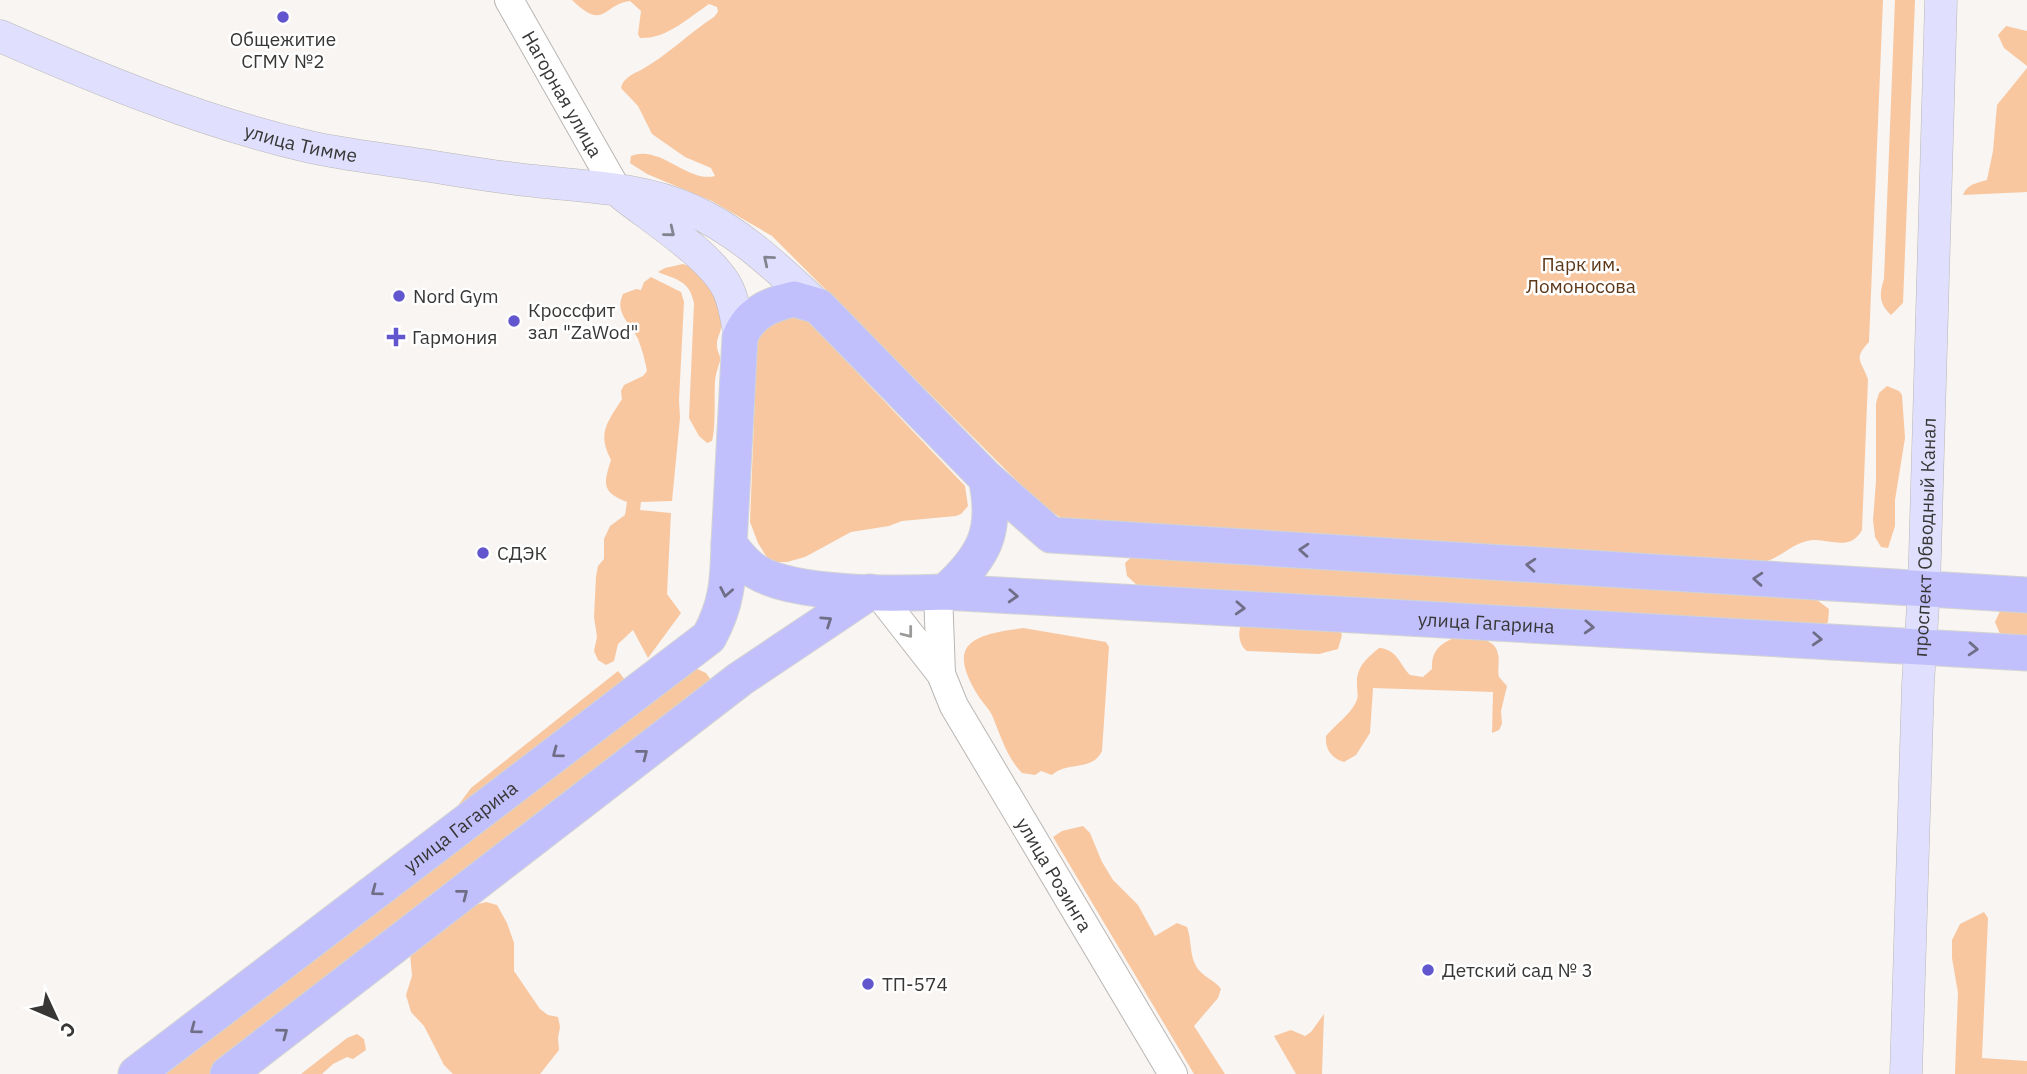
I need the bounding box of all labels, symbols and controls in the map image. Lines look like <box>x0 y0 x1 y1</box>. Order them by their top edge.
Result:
marker: Общежитие СГМУ №2 <box>275 9 291 25</box>
street label: Нагорная улица <box>517 26 608 161</box>
place label: Общежитие СГМУ №2 <box>230 27 336 73</box>
street label: улица Тимме <box>241 118 359 167</box>
one-way arrow <box>662 224 675 236</box>
park label: Парк им. Ломоносова <box>1526 252 1636 298</box>
one-way arrow <box>763 256 776 268</box>
place label: Nord Gym <box>413 284 499 308</box>
marker: Nord Gym <box>391 288 407 304</box>
place label: Кроссфит зал "ZaWod" <box>528 298 638 344</box>
marker: Кроссфит зал "ZaWod" <box>506 313 522 329</box>
place label: Гармония <box>412 325 497 349</box>
marker: Гармония <box>386 327 406 347</box>
street label: проспект Обводный Канал <box>1908 417 1941 658</box>
place label: СДЭК <box>497 541 547 565</box>
one-way arrow <box>1298 543 1309 558</box>
marker: СДЭК <box>475 545 491 561</box>
one-way arrow <box>1525 557 1536 572</box>
one-way arrow <box>1752 572 1763 587</box>
one-way arrow <box>719 586 734 598</box>
one-way arrow <box>1008 588 1019 603</box>
one-way arrow <box>1235 600 1246 615</box>
street label: улица Гагарина <box>1417 607 1555 638</box>
one-way arrow <box>819 616 832 629</box>
one-way arrow <box>1584 619 1595 634</box>
one-way arrow <box>900 625 913 637</box>
one-way arrow <box>1811 632 1822 647</box>
one-way arrow <box>1968 642 1979 657</box>
one-way arrow <box>552 744 565 757</box>
one-way arrow <box>635 750 647 763</box>
street label: улица Гагарина <box>399 776 522 878</box>
street label: улица Розинга <box>1011 813 1098 936</box>
one-way arrow <box>371 882 384 895</box>
one-way arrow <box>455 890 468 903</box>
place label: Детский сад № 3 <box>1442 958 1593 982</box>
marker: Детский сад № 3 <box>1420 962 1436 978</box>
place label: ТП-574 <box>882 972 948 996</box>
marker: ТП-574 <box>860 976 876 992</box>
north arrow <box>21 983 91 1053</box>
text: С <box>55 1017 81 1043</box>
one-way arrow <box>190 1020 203 1033</box>
one-way arrow <box>275 1028 287 1041</box>

